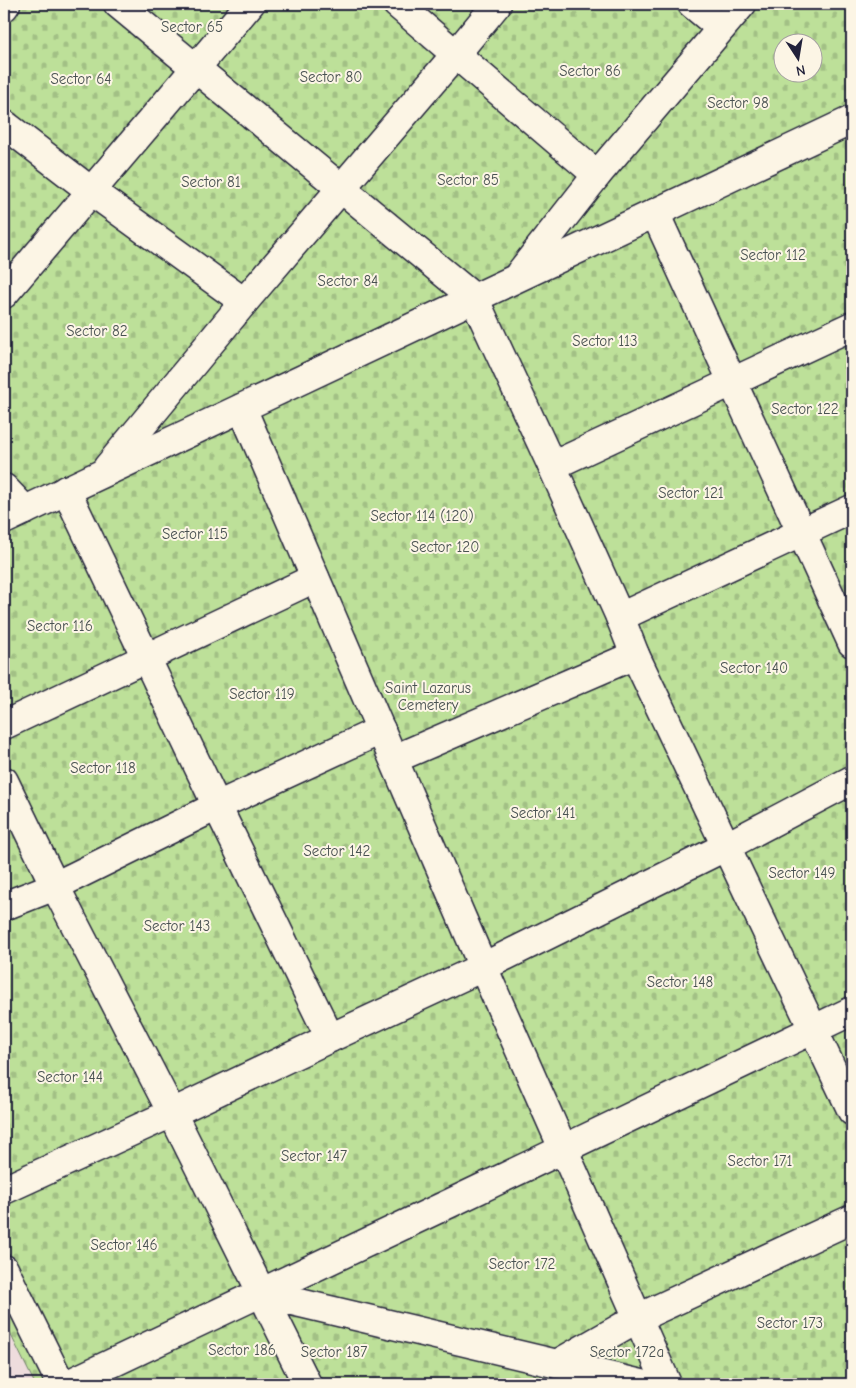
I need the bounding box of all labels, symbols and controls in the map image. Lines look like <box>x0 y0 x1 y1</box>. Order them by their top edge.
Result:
park label: Sector 65 <box>161 18 223 36</box>
north arrow <box>774 32 824 82</box>
text: N <box>794 61 807 79</box>
park label: Sector 86 <box>559 62 621 80</box>
park label: Sector 80 <box>300 68 362 86</box>
park label: Sector 64 <box>50 70 112 88</box>
park label: Sector 98 <box>707 94 769 112</box>
park label: Sector 85 <box>437 171 499 189</box>
park label: Sector 81 <box>181 173 241 191</box>
park label: Sector 112 <box>740 246 806 264</box>
park label: Sector 84 <box>318 272 378 290</box>
park label: Sector 82 <box>66 322 128 340</box>
park label: Sector 113 <box>572 332 638 350</box>
park label: Sector 122 <box>771 400 839 418</box>
park label: Sector 121 <box>658 484 724 502</box>
park label: Sector 114 (120) <box>370 507 474 525</box>
park label: Sector 115 <box>162 525 228 543</box>
park label: Sector 120 <box>411 538 479 556</box>
park label: Sector 116 <box>27 617 93 635</box>
park label: Sector 140 <box>720 659 788 677</box>
park label: Saint Lazarus Cemetery <box>385 679 471 714</box>
park label: Sector 119 <box>229 685 295 703</box>
park label: Sector 118 <box>70 759 136 777</box>
park label: Sector 141 <box>511 804 576 822</box>
park label: Sector 142 <box>304 842 370 860</box>
park label: Sector 149 <box>769 864 835 882</box>
park label: Sector 143 <box>144 917 210 935</box>
park label: Sector 148 <box>647 973 713 991</box>
park label: Sector 144 <box>37 1068 103 1086</box>
park label: Sector 147 <box>281 1147 347 1165</box>
park label: Sector 171 <box>728 1152 792 1170</box>
park label: Sector 146 <box>90 1236 158 1254</box>
park label: Sector 172 <box>489 1255 555 1273</box>
park label: Sector 173 <box>757 1314 823 1332</box>
park label: Sector 186 <box>208 1341 276 1359</box>
park label: Sector 187 <box>301 1343 367 1361</box>
park label: Sector 172a <box>590 1343 664 1361</box>

